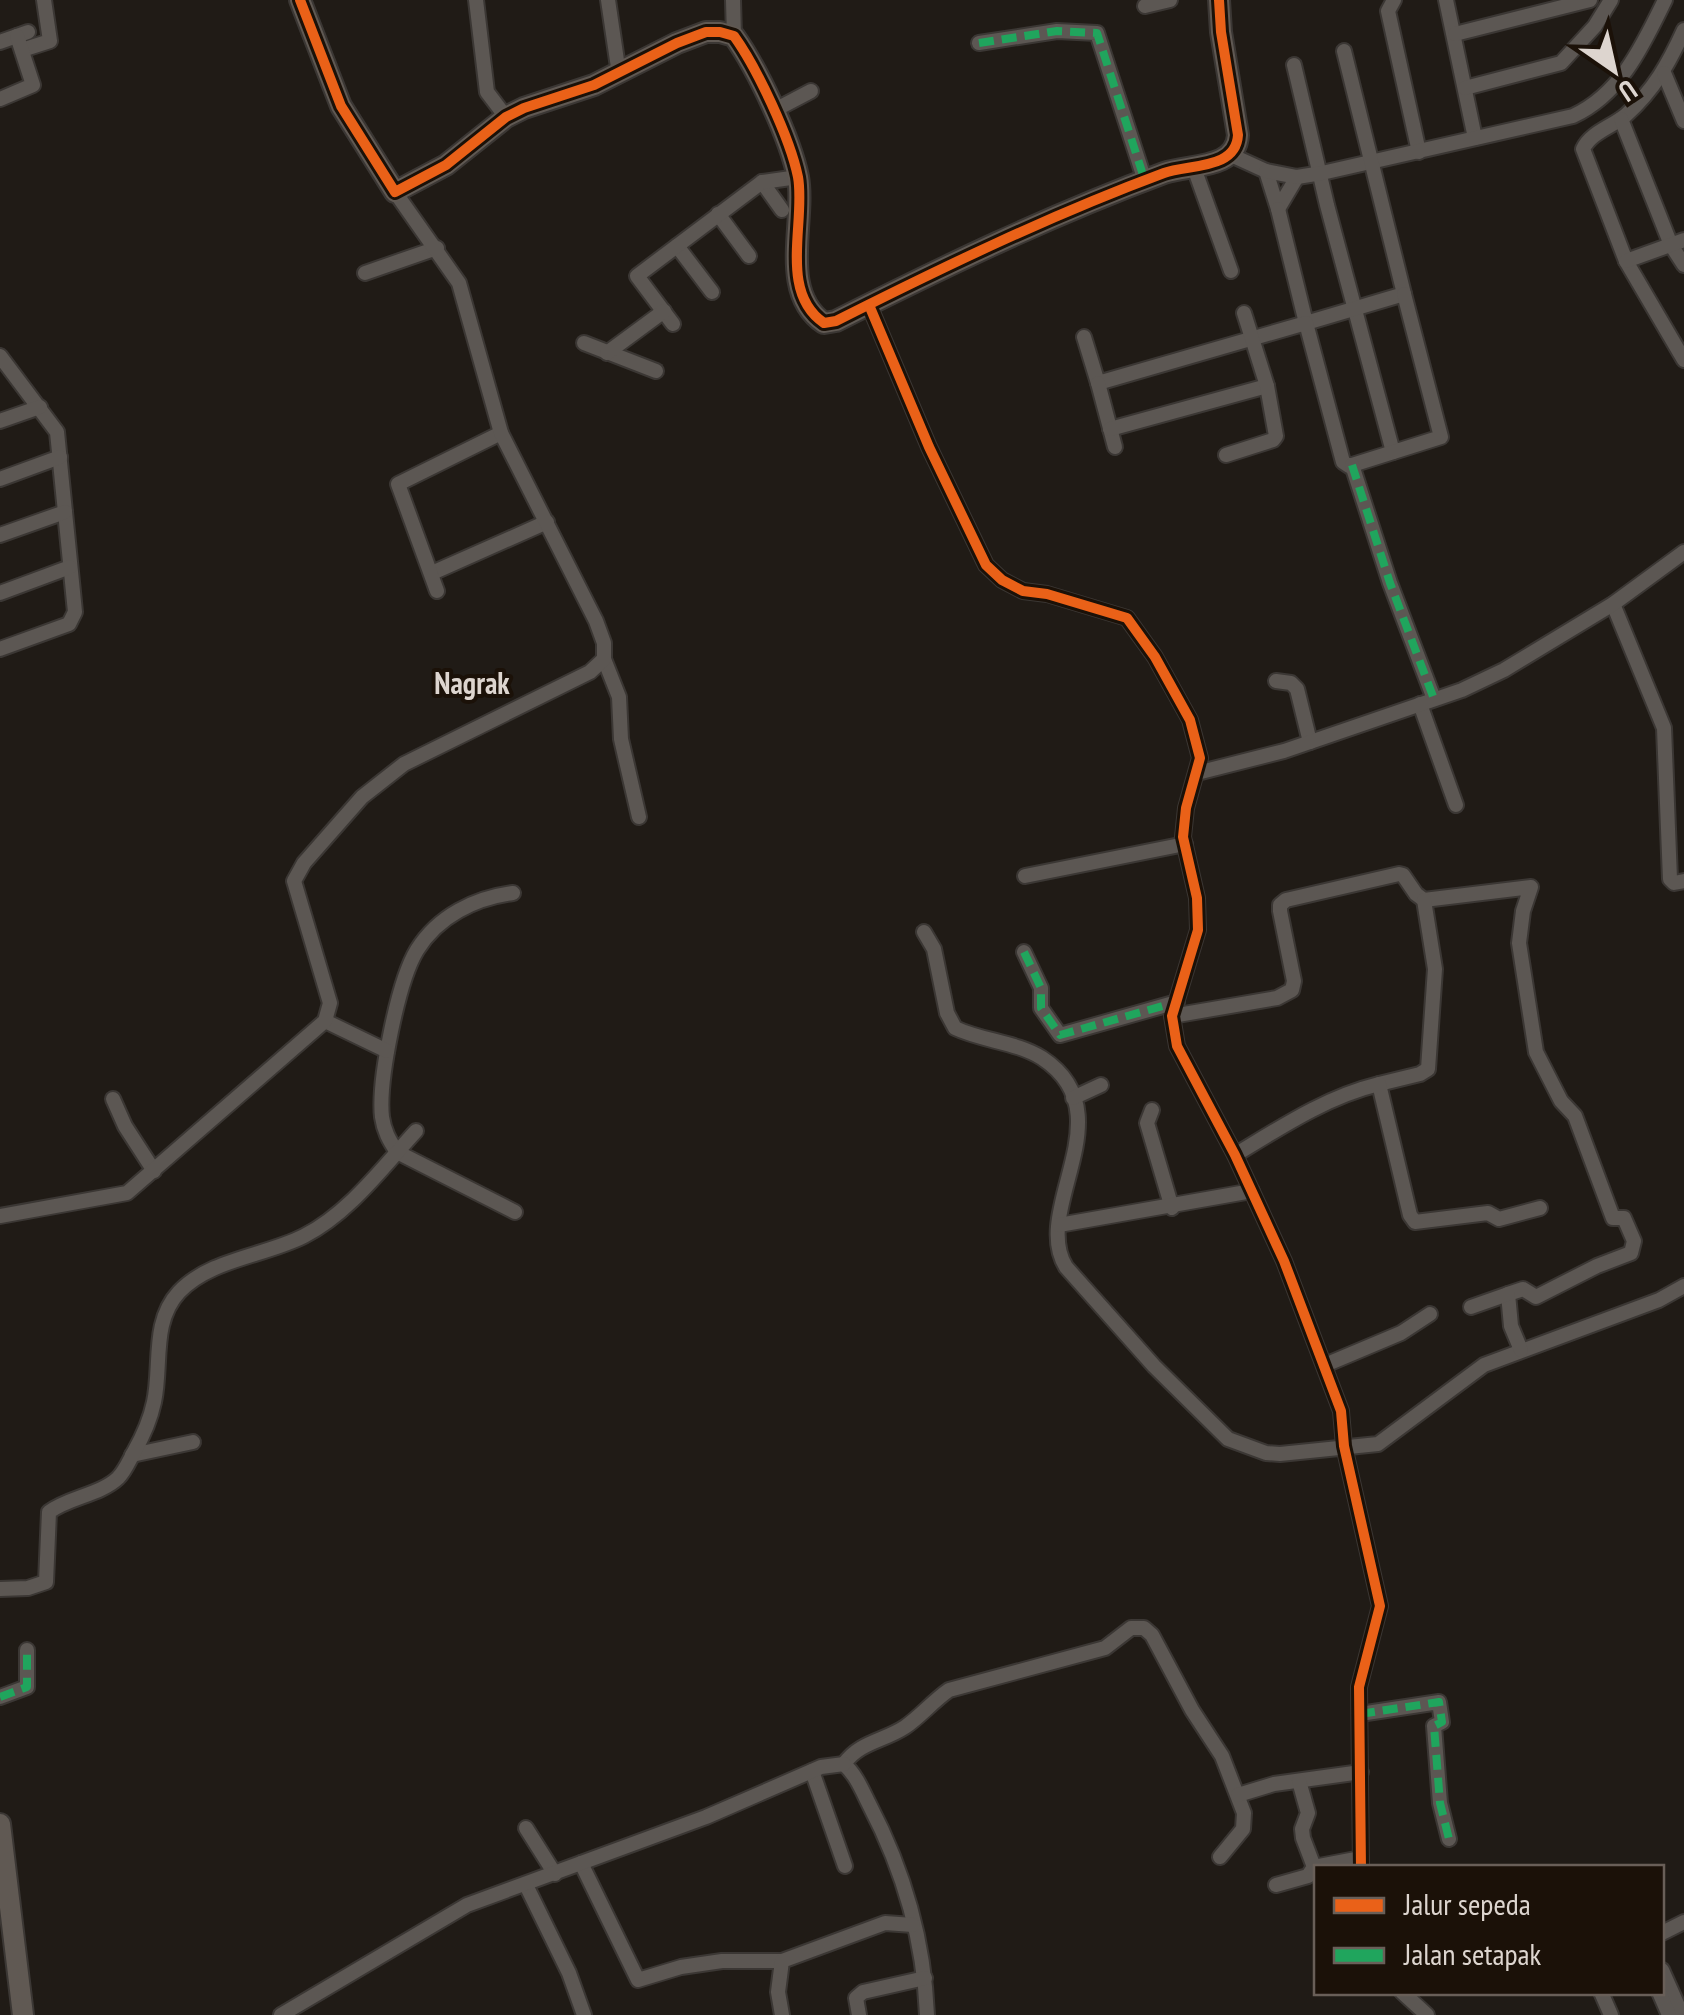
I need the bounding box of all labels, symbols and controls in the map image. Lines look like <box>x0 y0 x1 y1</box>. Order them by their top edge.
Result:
north arrow <box>1564 20 1664 120</box>
text: U <box>1612 72 1645 111</box>
district label: Nagrak <box>434 663 510 702</box>
legend <box>1314 1865 1664 1995</box>
text: Jalur sepeda <box>1403 1884 1531 1923</box>
text: Jalan setapak <box>1403 1934 1542 1973</box>

